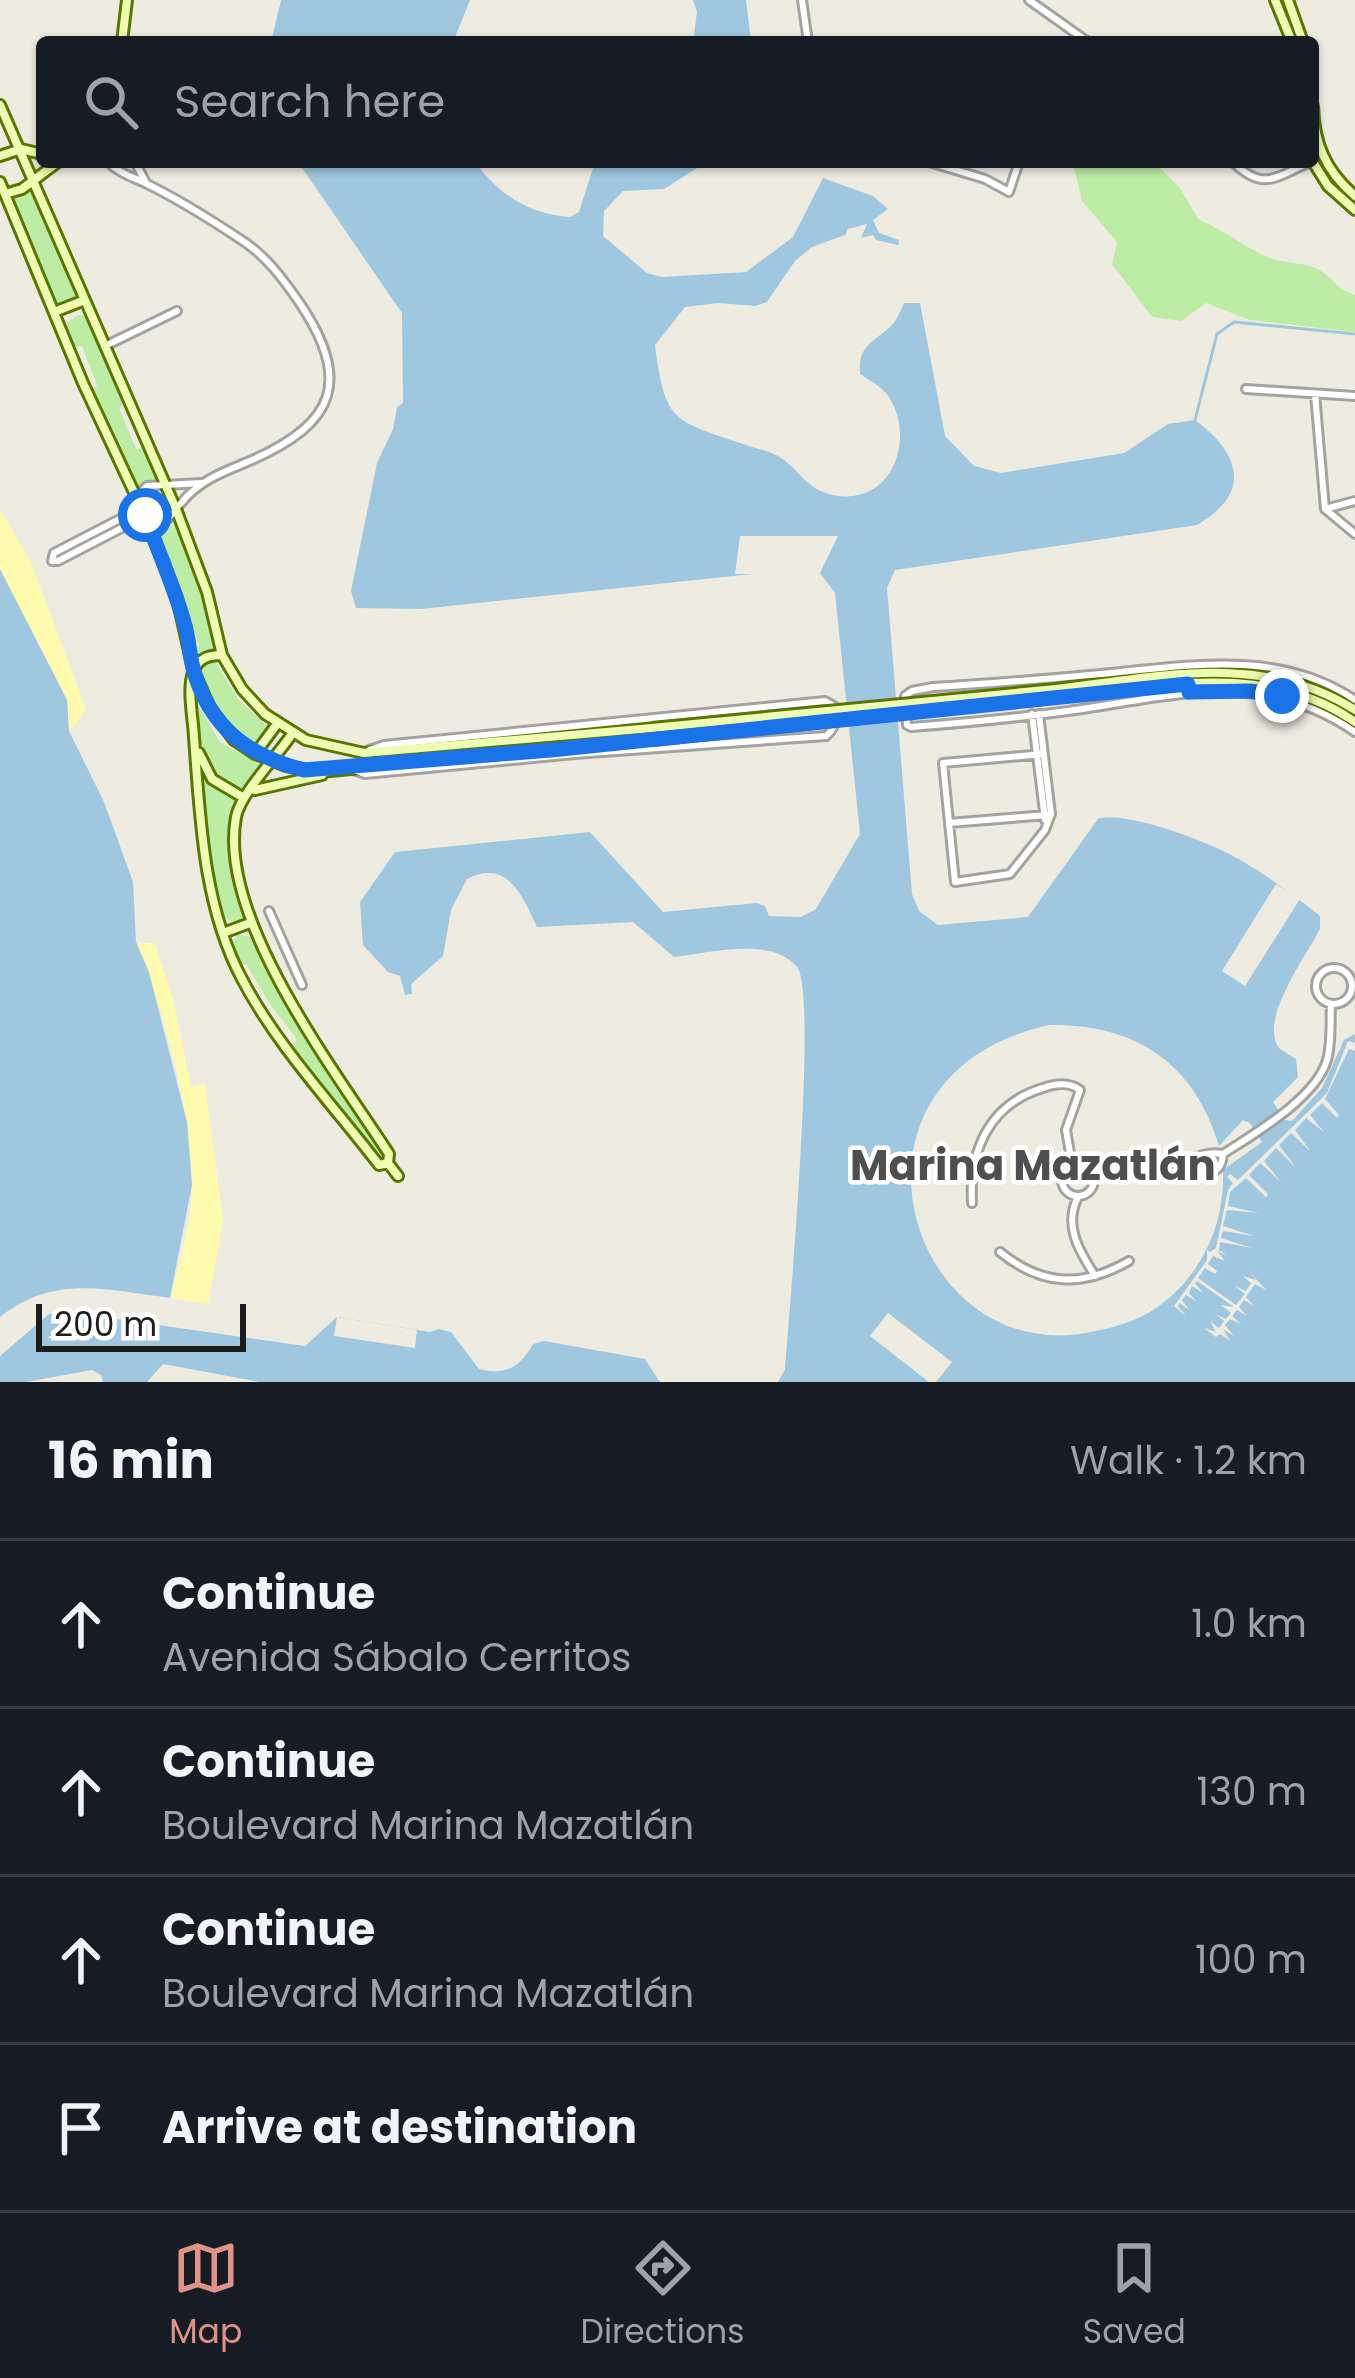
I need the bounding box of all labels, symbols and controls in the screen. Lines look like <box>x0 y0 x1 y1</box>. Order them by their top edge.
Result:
search box <box>36 36 1319 168</box>
icon: search <box>78 69 144 135</box>
text: Search here <box>174 70 445 133</box>
route start <box>118 488 172 542</box>
route end <box>1255 669 1309 723</box>
district label: Marina Mazatlán <box>850 1136 1216 1195</box>
scale bar <box>36 1298 246 1351</box>
text: 200 m <box>54 1301 157 1348</box>
text: 16 min <box>48 1424 214 1496</box>
text: Walk · 1.2 km <box>1070 1433 1307 1488</box>
text: Continue <box>162 1562 375 1625</box>
icon: ahead <box>48 1591 114 1657</box>
text: 1.0 km <box>1191 1596 1307 1651</box>
text: Avenida Sábalo Cerritos <box>162 1630 631 1685</box>
text: Continue <box>162 1730 375 1793</box>
icon: ahead <box>48 1759 114 1825</box>
text: 130 m <box>1196 1764 1307 1819</box>
text: Boulevard Marina Mazatlán <box>162 1798 694 1853</box>
text: Continue <box>162 1898 375 1961</box>
icon: ahead <box>48 1927 114 1993</box>
text: 100 m <box>1195 1932 1307 1987</box>
text: Boulevard Marina Mazatlán <box>162 1966 694 2021</box>
icon: arrive <box>48 2095 114 2161</box>
text: Arrive at destination <box>162 2096 637 2159</box>
tab: Map <box>169 2235 242 2357</box>
tab: Directions <box>581 2235 744 2357</box>
tab: Saved <box>1083 2235 1186 2357</box>

